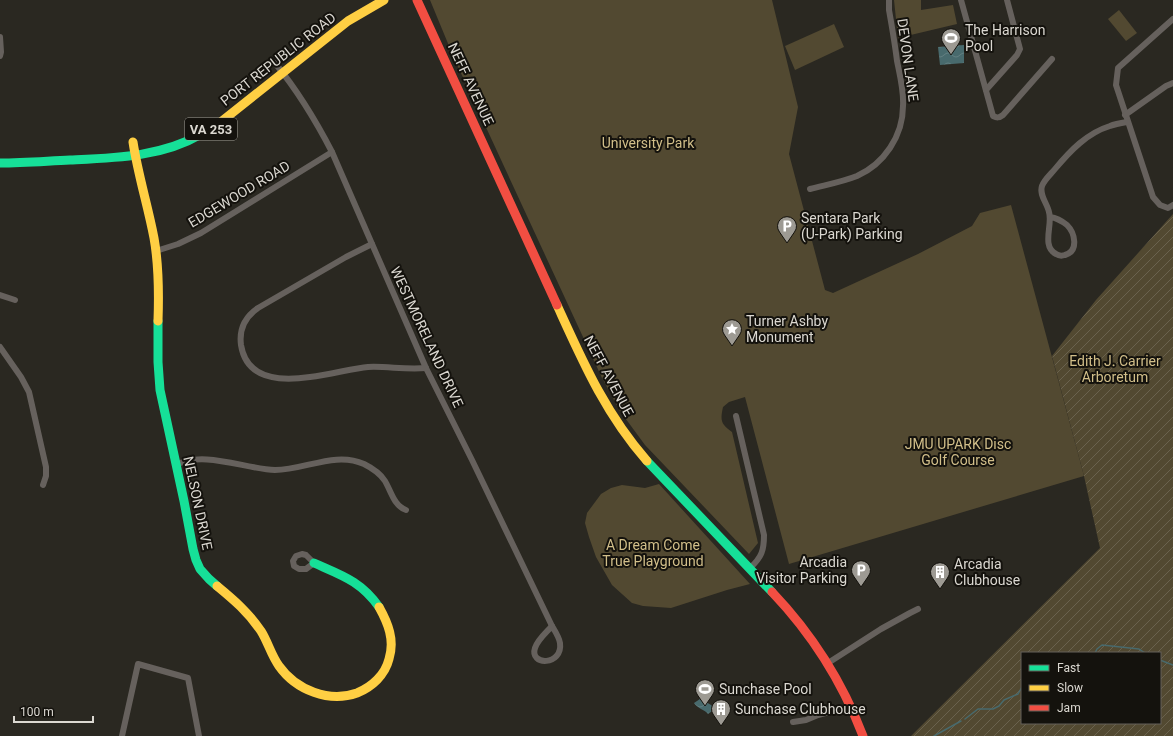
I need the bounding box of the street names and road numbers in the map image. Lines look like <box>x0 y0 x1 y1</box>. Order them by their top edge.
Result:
street label: PORT REPUBLIC ROAD <box>217 9 339 109</box>
street label: DEVON LANE <box>894 17 922 103</box>
street label: NEFF AVENUE <box>445 40 497 128</box>
road number: VA 253 <box>185 118 237 140</box>
street label: EDGEWOOD ROAD <box>185 157 293 231</box>
street label: WESTMORELAND DRIVE <box>387 264 467 410</box>
street label: NEFF AVENUE <box>581 333 637 419</box>
street label: NELSON DRIVE <box>180 455 216 551</box>

